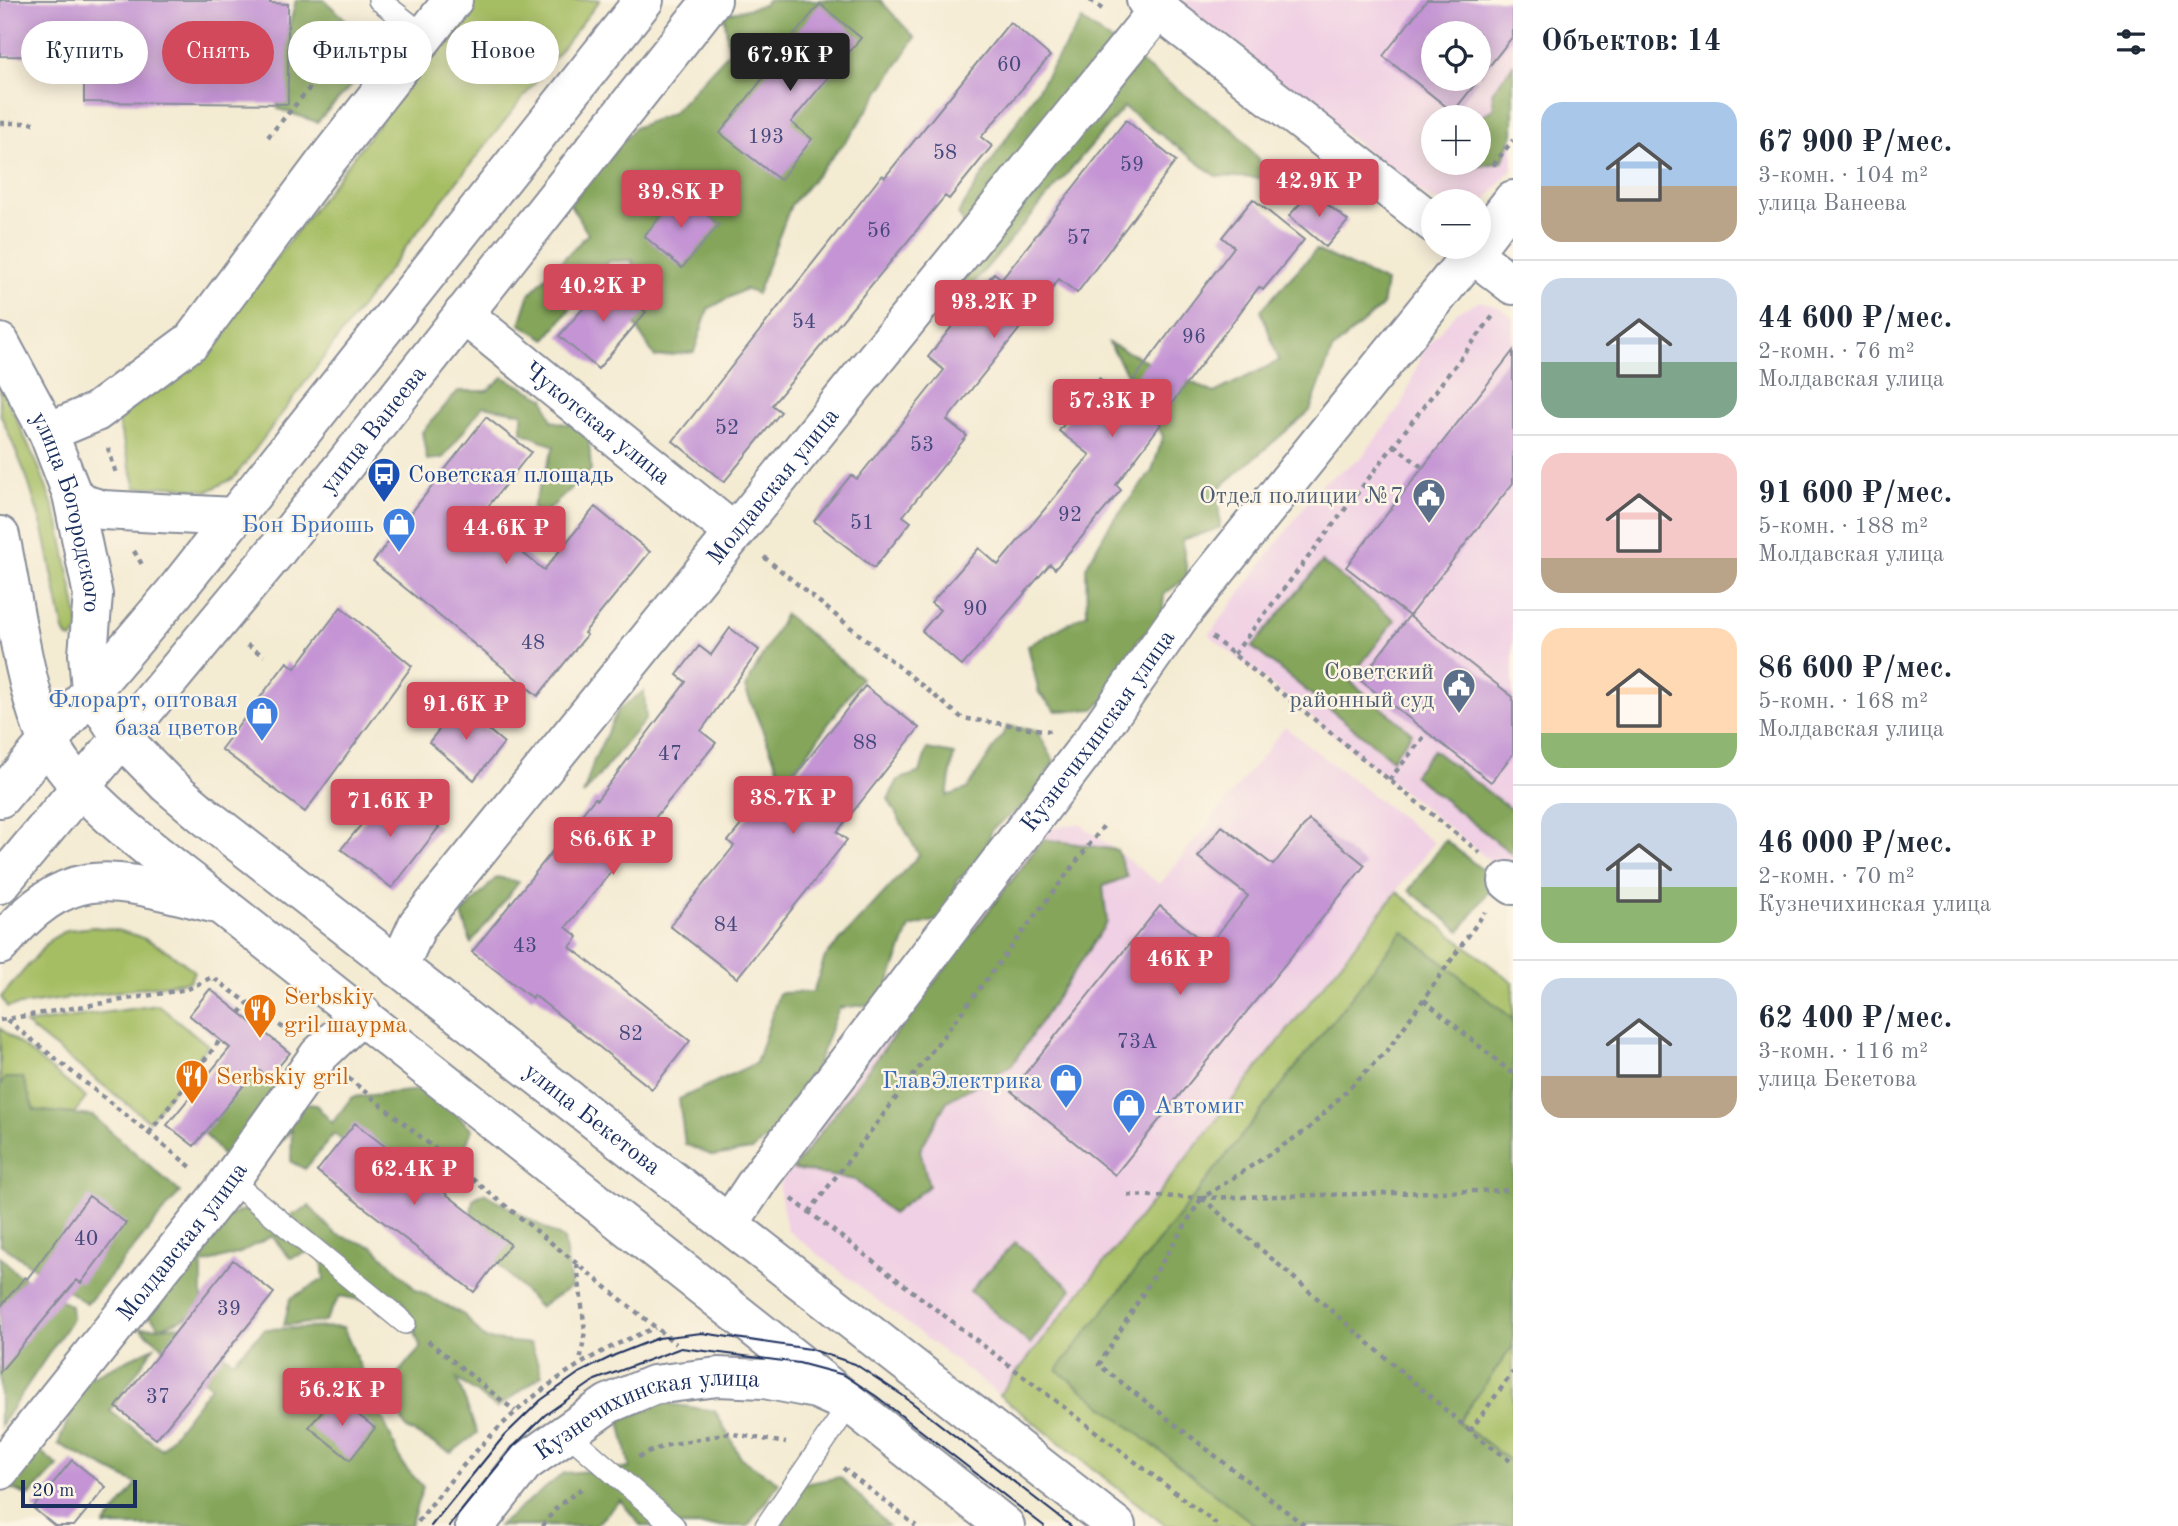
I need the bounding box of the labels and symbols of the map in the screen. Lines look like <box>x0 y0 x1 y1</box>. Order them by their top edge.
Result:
pin: 67.9K ₽ <box>725 34 855 93</box>
house number: 60 <box>997 55 1021 76</box>
house number: 193 <box>748 127 784 148</box>
house number: 58 <box>933 143 957 164</box>
house number: 59 <box>1120 155 1144 176</box>
pin: 42.9K ₽ <box>1254 160 1384 219</box>
pin: 39.8K ₽ <box>616 170 746 230</box>
house number: 56 <box>867 221 891 242</box>
house number: 57 <box>1067 228 1091 249</box>
pin: 40.2K ₽ <box>538 264 668 324</box>
pin: 93.2K ₽ <box>929 280 1059 340</box>
house number: 54 <box>792 312 816 333</box>
house number: 96 <box>1182 327 1206 348</box>
street label: Чукотская улица <box>519 358 674 490</box>
street label: улица Ванеева <box>317 362 432 499</box>
pin: 57.3K ₽ <box>1047 380 1177 439</box>
street label: Молдавская улица <box>704 404 845 570</box>
street label: улица Богородского <box>25 408 103 614</box>
house number: 52 <box>715 418 739 439</box>
house number: 53 <box>910 435 934 456</box>
bus stop icon: Советская площадь <box>365 455 403 504</box>
place label: Советская площадь <box>408 464 614 488</box>
public building icon: Отдел полиции №7 <box>1410 476 1448 525</box>
place label: Отдел полиции №7 <box>1199 485 1404 509</box>
shop icon: Бон Бриошь <box>380 505 418 554</box>
house number: 92 <box>1058 505 1082 526</box>
pin: 44.6K ₽ <box>441 506 571 566</box>
house number: 51 <box>850 513 874 534</box>
place label: Бон Бриошь <box>242 514 374 538</box>
house number: 90 <box>963 599 987 620</box>
street label: Кузнечихинская улица <box>1017 626 1180 837</box>
house number: 48 <box>521 633 545 654</box>
place label: Советский районный суд <box>1289 661 1434 713</box>
public building icon: Советский районный суд <box>1440 666 1478 715</box>
pin: 91.6K ₽ <box>401 682 531 742</box>
place label: Флорарт, оптовая база цветов <box>48 689 238 741</box>
shop icon: Флорарт, оптовая база цветов <box>243 694 281 743</box>
house number: 88 <box>853 733 877 754</box>
house number: 47 <box>658 744 682 765</box>
pin: 38.7K ₽ <box>728 776 858 836</box>
pin: 71.6K ₽ <box>325 780 455 839</box>
pin: 86.6K ₽ <box>548 818 678 877</box>
house number: 84 <box>714 915 738 936</box>
house number: 43 <box>513 936 537 957</box>
pin: 46K ₽ <box>1131 937 1229 997</box>
place label: Serbskiy gril шаурма <box>284 986 408 1038</box>
restaurant icon: Serbskiy gril шаурма <box>241 991 279 1040</box>
house number: 82 <box>619 1024 643 1045</box>
house number: 73А <box>1117 1032 1157 1053</box>
restaurant icon: Serbskiy gril <box>173 1057 211 1106</box>
street label: улица Бекетова <box>519 1060 665 1181</box>
shop icon: ГлавЭлектрика <box>1047 1061 1085 1110</box>
place label: Serbskiy gril <box>216 1066 349 1090</box>
place label: ГлавЭлектрика <box>882 1070 1042 1094</box>
shop icon: Автомиг <box>1110 1086 1148 1135</box>
place label: Автомиг <box>1154 1095 1244 1119</box>
pin: 62.4K ₽ <box>349 1148 479 1207</box>
street label: Молдавская улица <box>114 1159 253 1326</box>
house number: 40 <box>74 1229 98 1250</box>
house number: 39 <box>217 1299 241 1320</box>
street label: Кузнечихинская улица <box>531 1367 760 1466</box>
pin: 56.2K ₽ <box>277 1368 407 1428</box>
house number: 37 <box>146 1387 170 1408</box>
scale bar <box>21 1477 136 1509</box>

